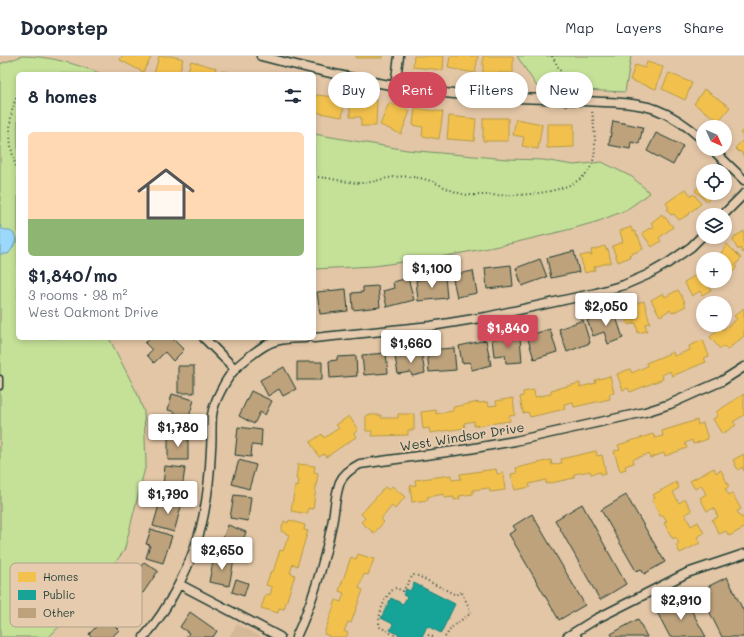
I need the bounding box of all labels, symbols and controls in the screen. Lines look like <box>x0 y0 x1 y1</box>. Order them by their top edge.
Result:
text: Doorstep <box>20 15 108 40</box>
text: Map <box>565 18 594 37</box>
text: Layers <box>616 18 662 37</box>
text: Share <box>684 18 724 37</box>
chip: Buy <box>328 72 380 108</box>
chip: Rent <box>388 72 447 108</box>
chip: Filters <box>455 72 528 108</box>
chip: New <box>536 72 593 108</box>
text: 8 homes <box>28 85 97 107</box>
icon: filters <box>282 85 304 107</box>
north arrow <box>696 120 732 156</box>
map controls <box>696 120 732 332</box>
icon: home <box>130 158 202 230</box>
button: locate <box>696 164 732 200</box>
button: layers <box>696 208 732 244</box>
button: + <box>696 252 732 288</box>
pin: $1,100 <box>399 255 465 289</box>
text: $1,100 <box>412 259 452 276</box>
text: $1,840/mo <box>28 264 117 286</box>
text: 3 rooms · 98 m² <box>28 286 127 303</box>
pin: $2,050 <box>573 293 639 327</box>
button: − <box>696 296 732 332</box>
text: $2,050 <box>584 297 628 314</box>
text: West Oakmont Drive <box>28 303 158 320</box>
pin: $1,840 <box>475 315 541 349</box>
text: $1,840 <box>487 319 529 336</box>
pin: $1,660 <box>378 330 444 364</box>
text: $1,660 <box>390 334 432 351</box>
pin: $1,780 <box>145 414 211 448</box>
text: $1,780 <box>157 418 199 435</box>
street label: West Windsor Drive <box>399 418 525 454</box>
pin: $1,790 <box>135 481 201 515</box>
text: $1,790 <box>147 485 189 502</box>
pin: $2,650 <box>189 537 255 571</box>
text: $2,650 <box>200 541 244 558</box>
legend <box>10 563 142 627</box>
text: Homes <box>43 569 78 584</box>
text: Public <box>43 587 75 602</box>
pin: $2,910 <box>648 587 714 621</box>
text: $2,910 <box>660 591 702 608</box>
text: Other <box>43 605 75 620</box>

